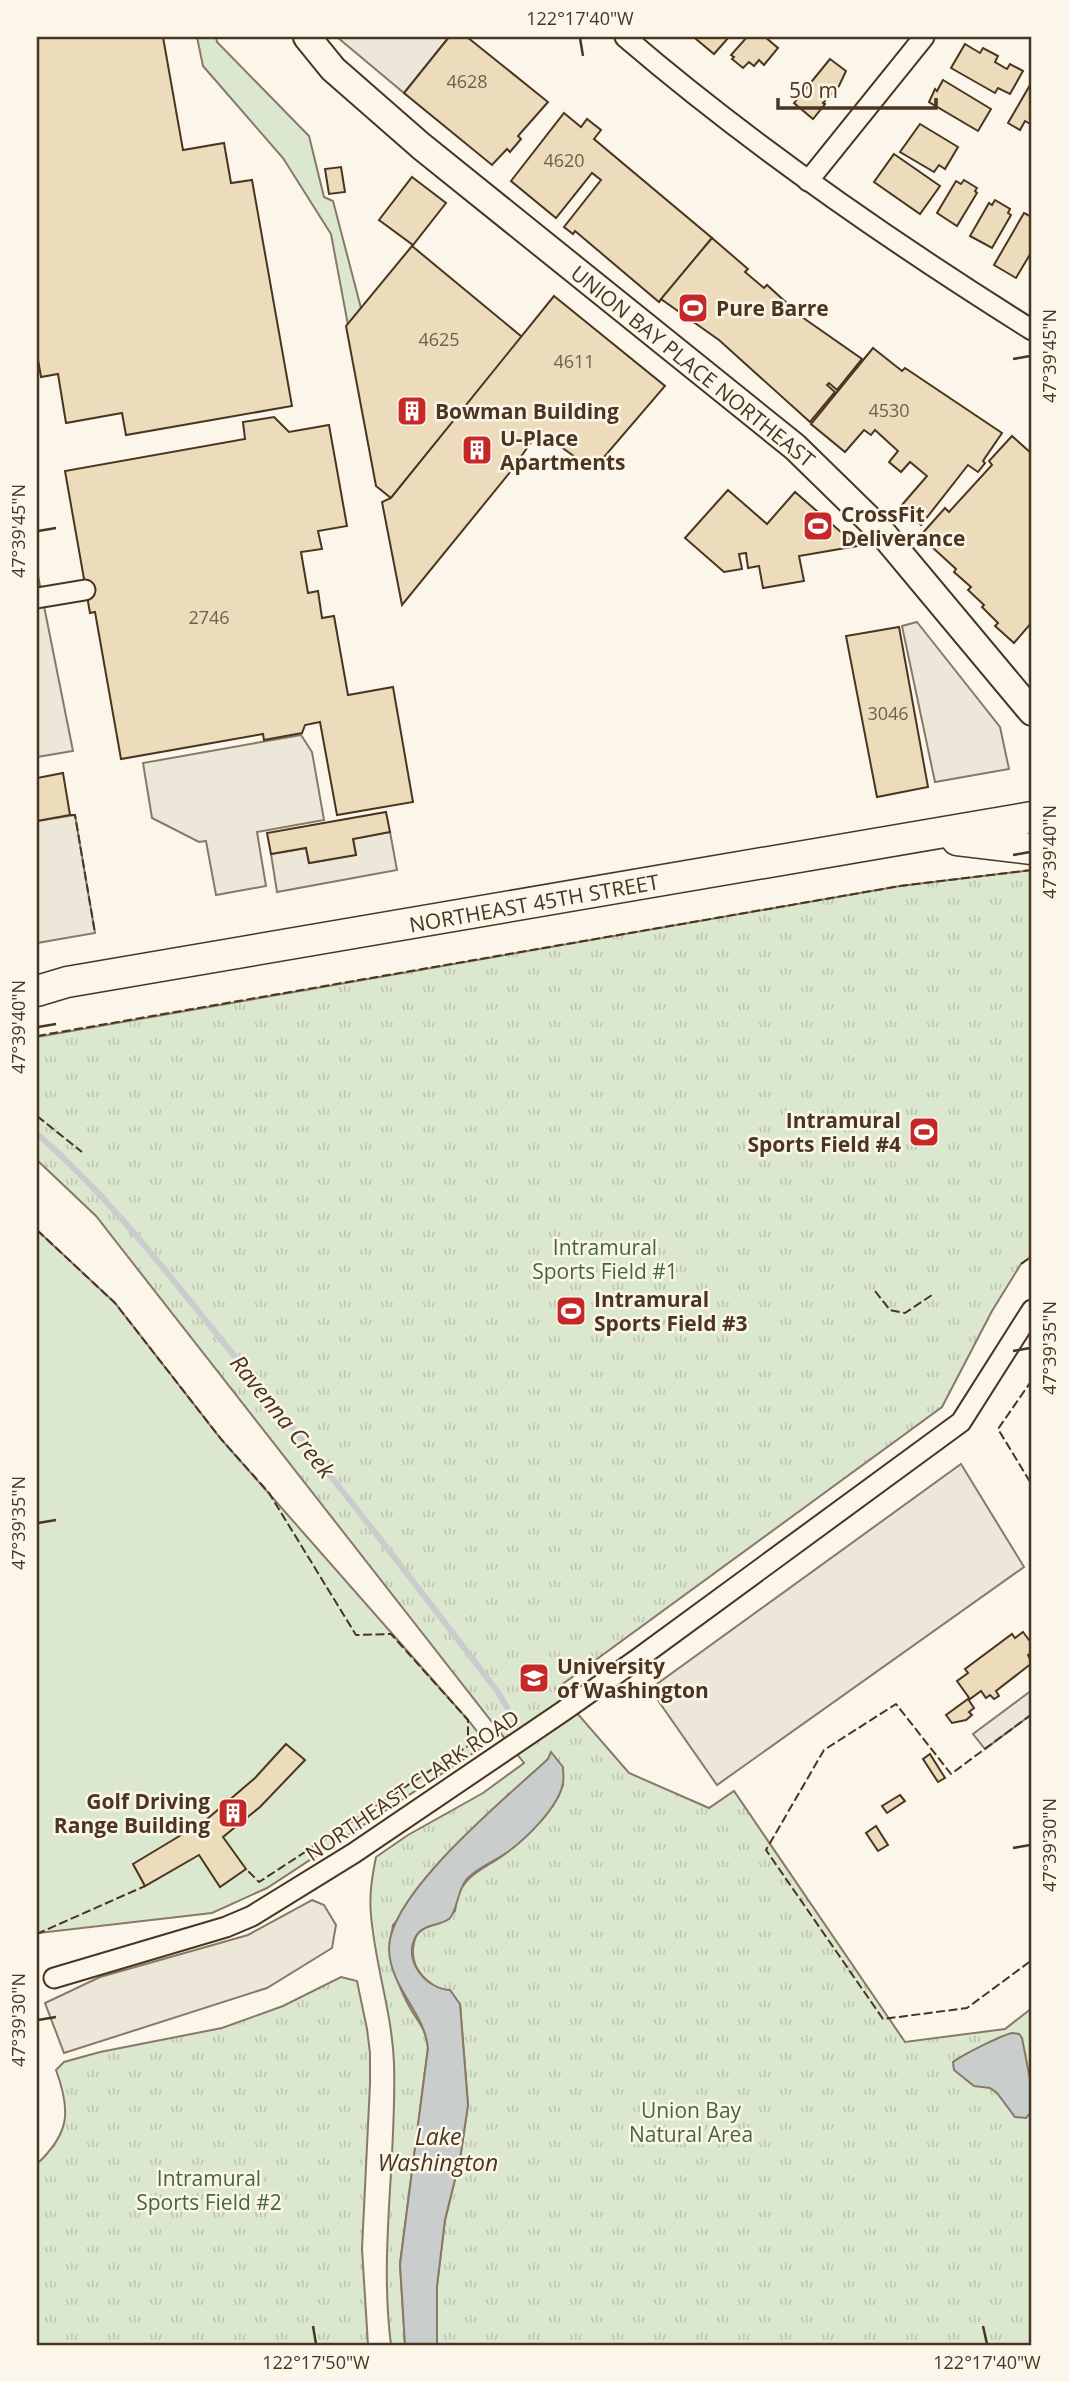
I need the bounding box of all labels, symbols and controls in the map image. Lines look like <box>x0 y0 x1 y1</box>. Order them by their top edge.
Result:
text: 122°17'40"W <box>526 6 634 30</box>
scale bar <box>778 66 936 110</box>
house number: 4628 <box>446 69 488 93</box>
text: 50 m <box>789 76 838 104</box>
house number: 4620 <box>543 148 585 172</box>
street label: UNION BAY PLACE NORTHEAST <box>565 259 821 473</box>
sports icon: Pure Barre <box>676 291 710 325</box>
place label: Pure Barre <box>716 294 829 322</box>
text: 47°39'45"N <box>1037 309 1061 403</box>
house number: 4625 <box>418 327 460 351</box>
house number: 4611 <box>553 349 595 373</box>
building icon: Bowman Building <box>395 394 429 428</box>
place label: Bowman Building <box>435 397 619 425</box>
house number: 4530 <box>868 398 910 422</box>
place label: U-Place Apartments <box>500 424 626 476</box>
building icon: U-Place Apartments <box>460 433 494 467</box>
text: 47°39'45"N <box>6 484 30 578</box>
place label: CrossFit Deliverance <box>841 500 965 552</box>
sports icon: CrossFit Deliverance <box>801 509 835 543</box>
house number: 2746 <box>188 605 230 629</box>
house number: 3046 <box>867 701 909 725</box>
text: 47°39'40"N <box>1037 805 1061 899</box>
street label: NORTHEAST 45TH STREET <box>407 867 661 939</box>
text: 47°39'40"N <box>6 980 30 1074</box>
place label: Intramural Sports Field #4 <box>748 1106 901 1158</box>
sports icon: Intramural Sports Field #4 <box>907 1115 941 1149</box>
park label: Intramural Sports Field #1 <box>532 1233 678 1285</box>
place label: Intramural Sports Field #3 <box>594 1285 747 1337</box>
sports icon: Intramural Sports Field #3 <box>554 1294 588 1328</box>
text: 47°39'35"N <box>1037 1301 1061 1395</box>
water label: Ravenna Creek <box>223 1347 343 1485</box>
text: 47°39'35"N <box>6 1476 30 1570</box>
place label: University of Washington <box>557 1652 709 1704</box>
school or university icon: University of Washington <box>517 1661 551 1695</box>
street label: NORTHEAST CLARK ROAD <box>300 1703 524 1867</box>
place label: Golf Driving Range Building <box>54 1787 210 1839</box>
building icon: Golf Driving Range Building <box>216 1796 250 1830</box>
text: 47°39'30"N <box>1037 1798 1061 1892</box>
text: 47°39'30"N <box>6 1973 30 2067</box>
park label: Union Bay Natural Area <box>629 2096 753 2148</box>
water label: Lake Washington <box>378 2120 498 2178</box>
park label: Intramural Sports Field #2 <box>136 2164 282 2216</box>
text: 122°17'50"W <box>262 2350 370 2374</box>
text: 122°17'40"W <box>933 2350 1041 2374</box>

